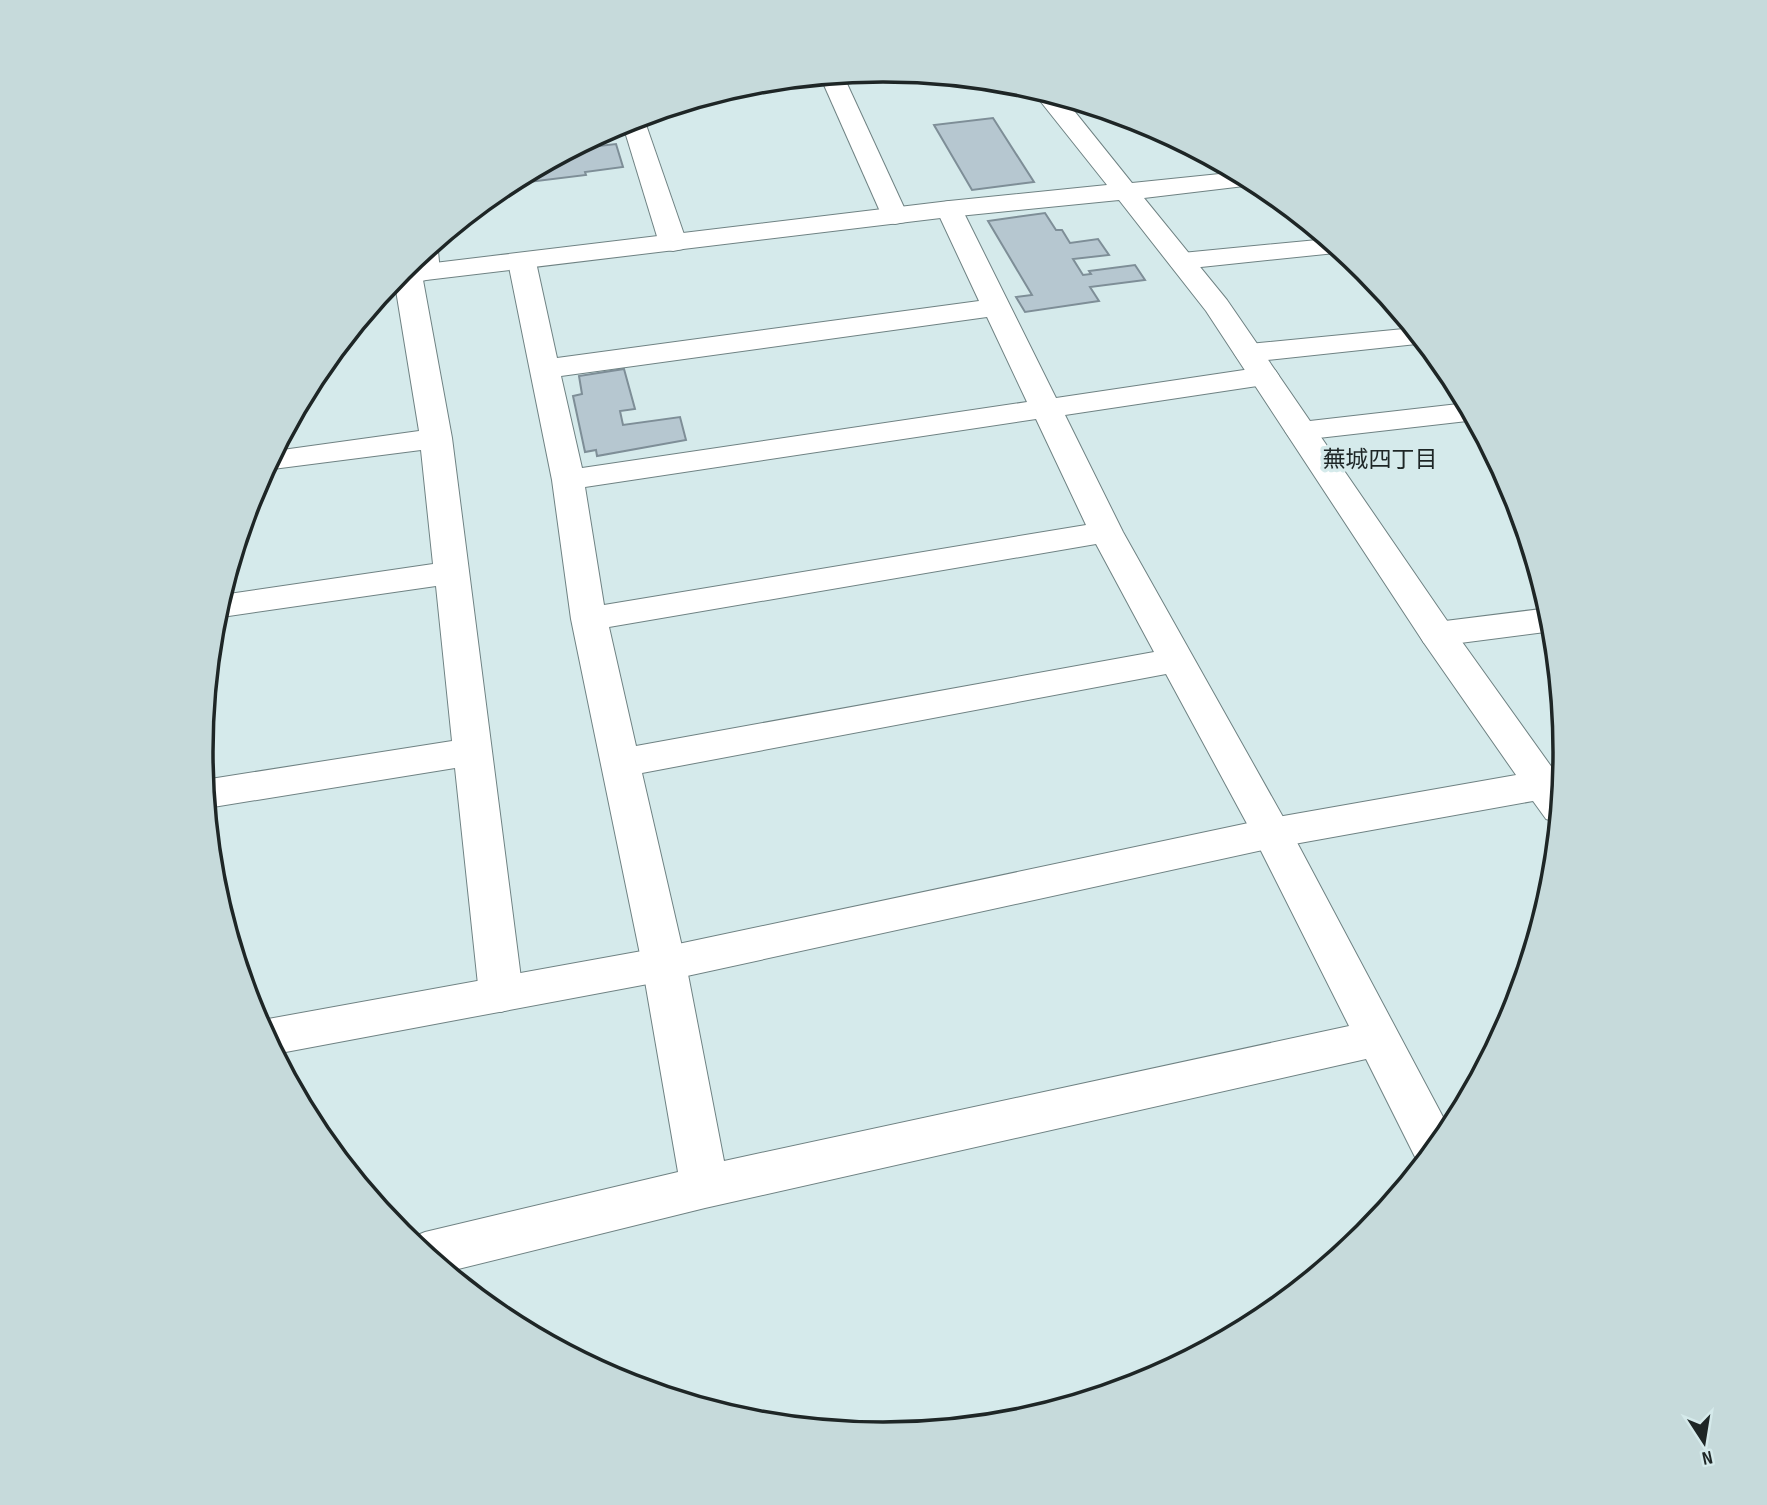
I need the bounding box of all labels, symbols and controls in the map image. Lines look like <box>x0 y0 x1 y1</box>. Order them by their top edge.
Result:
district label: 蕪城四丁目 <box>1323 446 1438 474</box>
north arrow <box>1669 1407 1739 1477</box>
text: N <box>1700 1445 1715 1469</box>

